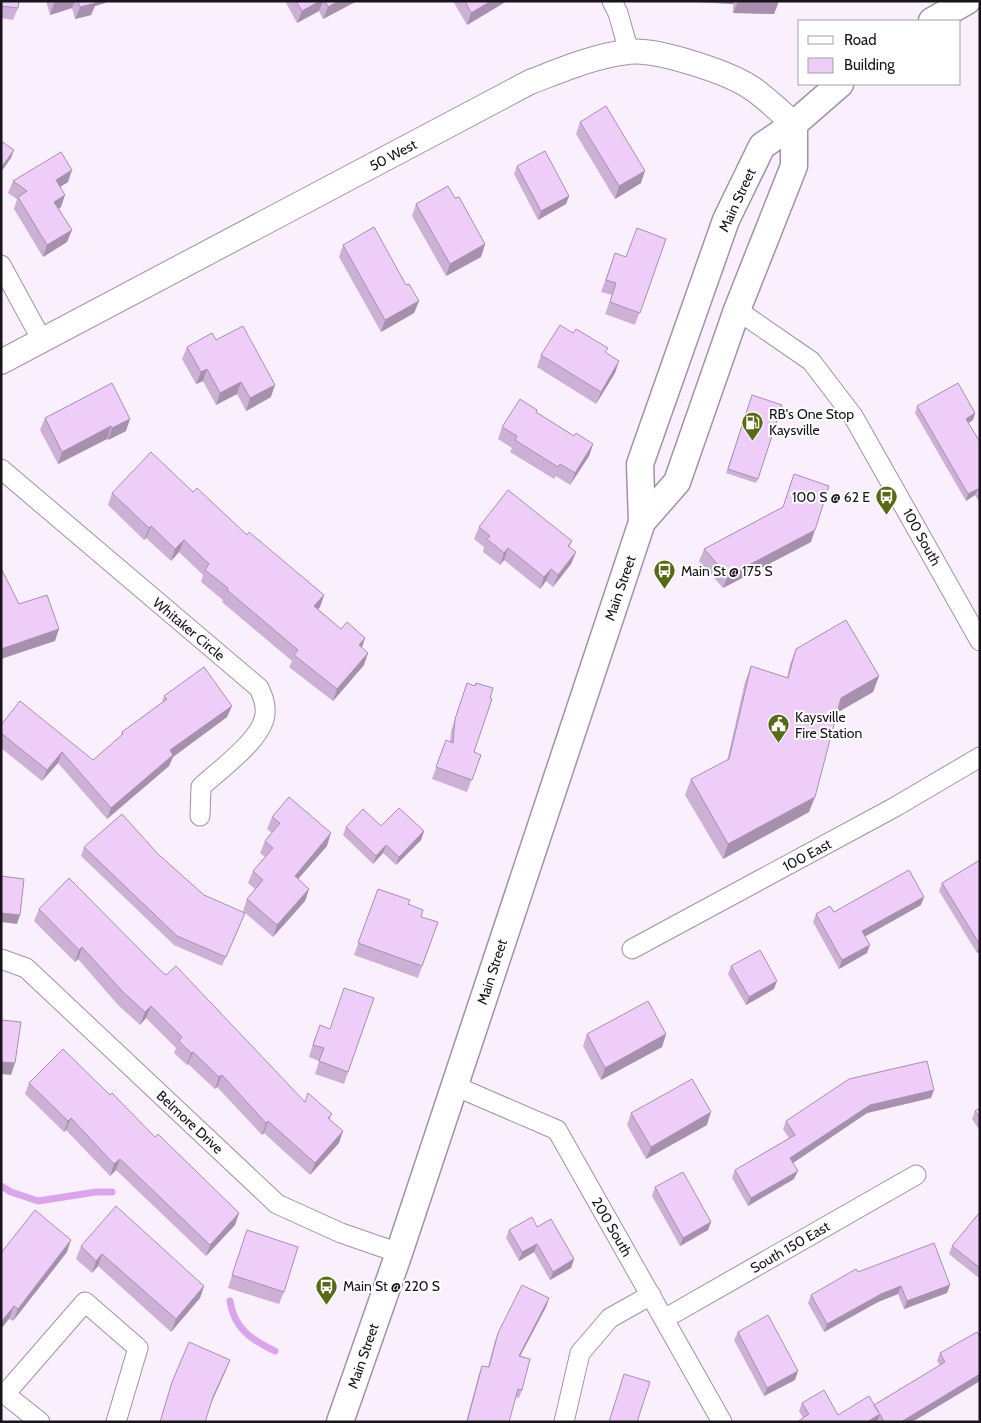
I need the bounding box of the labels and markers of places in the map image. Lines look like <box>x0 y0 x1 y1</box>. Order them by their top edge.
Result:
place label: RB's One Stop Kaysville <box>769 405 854 439</box>
fuel station icon: RB's One Stop Kaysville <box>741 410 765 441</box>
bus stop icon: 100 S @ 62 E <box>874 485 898 516</box>
place label: 100 S @ 62 E <box>792 488 870 506</box>
bus stop icon: Main St @ 175 S <box>653 559 677 590</box>
place label: Main St @ 175 S <box>681 562 773 580</box>
place label: Kaysville Fire Station <box>795 708 862 742</box>
public building icon: Kaysville Fire Station <box>767 713 791 744</box>
bus stop icon: Main St @ 220 S <box>315 1274 339 1305</box>
place label: Main St @ 220 S <box>343 1277 440 1295</box>

